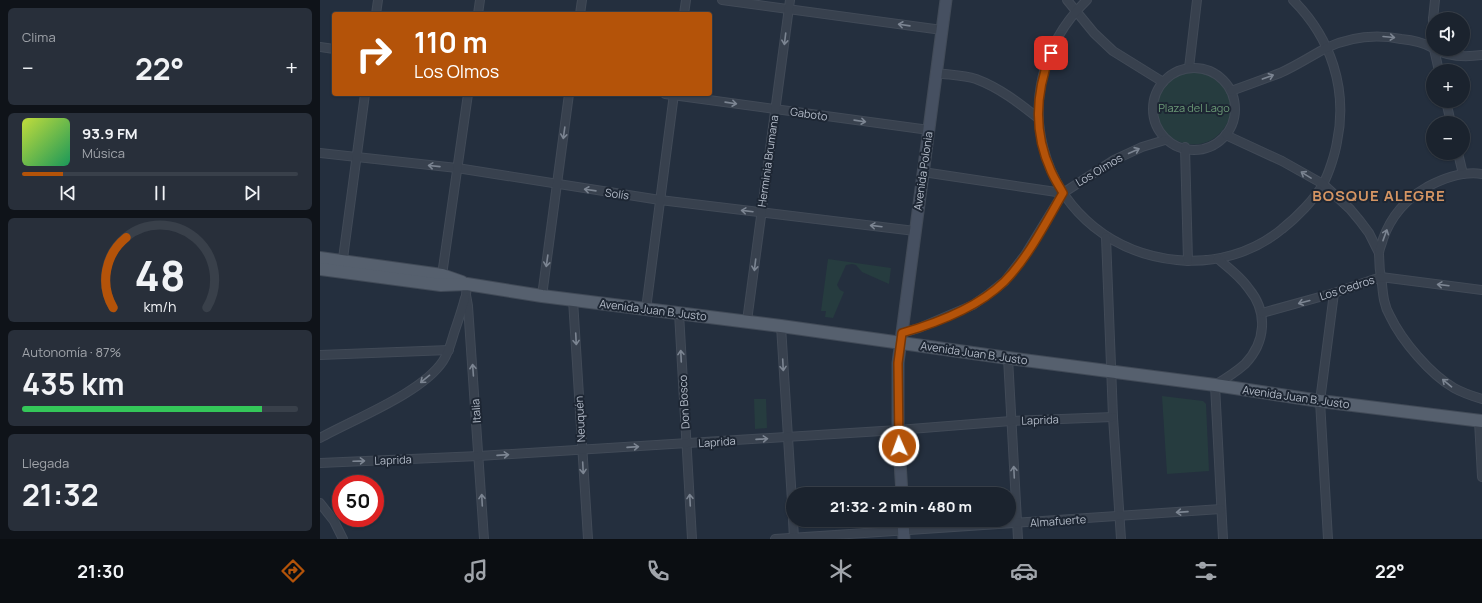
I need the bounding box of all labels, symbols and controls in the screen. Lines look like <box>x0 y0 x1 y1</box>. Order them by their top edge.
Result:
map controls <box>1426 12 1470 160</box>
button: sound <box>1426 12 1470 56</box>
one-way arrow <box>898 21 911 29</box>
text: 110 m <box>414 23 488 61</box>
text: Clima <box>22 28 56 46</box>
icon: right <box>348 28 400 80</box>
one-way arrow <box>781 32 788 45</box>
one-way arrow <box>1382 34 1395 41</box>
pin <box>1034 36 1068 70</box>
icon: arrive <box>1040 42 1062 64</box>
text: 22° <box>135 48 184 89</box>
text: − <box>22 53 34 83</box>
text: + <box>285 53 298 83</box>
text: Los Olmos <box>414 59 499 83</box>
button: + <box>1426 64 1470 108</box>
one-way arrow <box>1262 73 1274 81</box>
one-way arrow <box>724 99 737 107</box>
park label: Plaza del Lago <box>1158 100 1230 115</box>
street label: Gaboto <box>789 103 829 124</box>
street label: Herminia Brumana <box>754 114 781 208</box>
button: − <box>1426 116 1470 160</box>
one-way arrow <box>853 117 866 124</box>
text: 93.9 FM <box>82 123 138 144</box>
one-way arrow <box>560 126 568 139</box>
street label: Avenida Polonia <box>910 131 935 211</box>
text: Música <box>82 144 125 162</box>
one-way arrow <box>1127 146 1139 154</box>
street label: Los Olmos <box>1073 150 1125 189</box>
one-way arrow <box>428 162 441 170</box>
one-way arrow <box>1301 171 1312 179</box>
icon: previous <box>57 182 79 204</box>
icon: pause <box>149 182 171 204</box>
icon: next <box>241 182 263 204</box>
street label: Solís <box>604 184 630 203</box>
district label: BOSQUE ALEGRE <box>1312 185 1446 206</box>
one-way arrow <box>584 186 597 194</box>
one-way arrow <box>741 207 754 215</box>
one-way arrow <box>870 223 883 230</box>
one-way arrow <box>1382 229 1389 242</box>
text: 48 <box>135 246 185 302</box>
one-way arrow <box>543 255 550 268</box>
one-way arrow <box>751 258 759 271</box>
street label: Los Cedros <box>1317 272 1376 303</box>
one-way arrow <box>1437 282 1450 289</box>
street label: Avenida Juan B. Justo <box>599 295 708 324</box>
text: km/h <box>143 296 177 315</box>
one-way arrow <box>1297 299 1310 306</box>
one-way arrow <box>572 332 579 345</box>
street label: Avenida Juan B. Justo <box>920 338 1029 368</box>
text: Autonomía · 87% <box>22 343 121 361</box>
one-way arrow <box>678 350 685 363</box>
one-way arrow <box>780 358 787 371</box>
text: 435 km <box>22 363 124 404</box>
one-way arrow <box>470 364 477 377</box>
street label: Don Bosco <box>675 374 692 429</box>
one-way arrow <box>420 375 431 384</box>
one-way arrow <box>1442 378 1452 387</box>
street label: Avenida Juan B. Justo <box>1242 382 1351 412</box>
street label: Neuquén <box>571 395 588 443</box>
street label: Italia <box>467 398 484 424</box>
street label: Laprida <box>1021 411 1059 428</box>
position arrow <box>878 425 920 467</box>
street label: Laprida <box>698 433 736 450</box>
one-way arrow <box>755 435 768 442</box>
one-way arrow <box>626 443 639 450</box>
street label: Laprida <box>374 451 412 468</box>
one-way arrow <box>496 451 509 458</box>
text: Llegada <box>22 454 69 472</box>
one-way arrow <box>352 458 365 465</box>
one-way arrow <box>580 461 587 474</box>
one-way arrow <box>1010 466 1018 479</box>
text: 21:32 <box>22 474 99 515</box>
speed limit sign: 50 <box>332 475 384 527</box>
one-way arrow <box>478 494 486 507</box>
one-way arrow <box>686 494 693 507</box>
text: 21:32 · 2 min · 480 m <box>830 496 972 517</box>
one-way arrow <box>1176 509 1189 516</box>
street label: Almafuerte <box>1029 511 1087 530</box>
icon: directions <box>279 557 307 585</box>
icon: music <box>462 557 490 585</box>
icon: phone <box>644 557 672 585</box>
icon: climate <box>827 557 855 585</box>
icon: car <box>1010 557 1038 585</box>
icon: filters <box>1192 557 1220 585</box>
text: 21:30 <box>77 559 124 583</box>
text: 22° <box>1375 559 1405 583</box>

